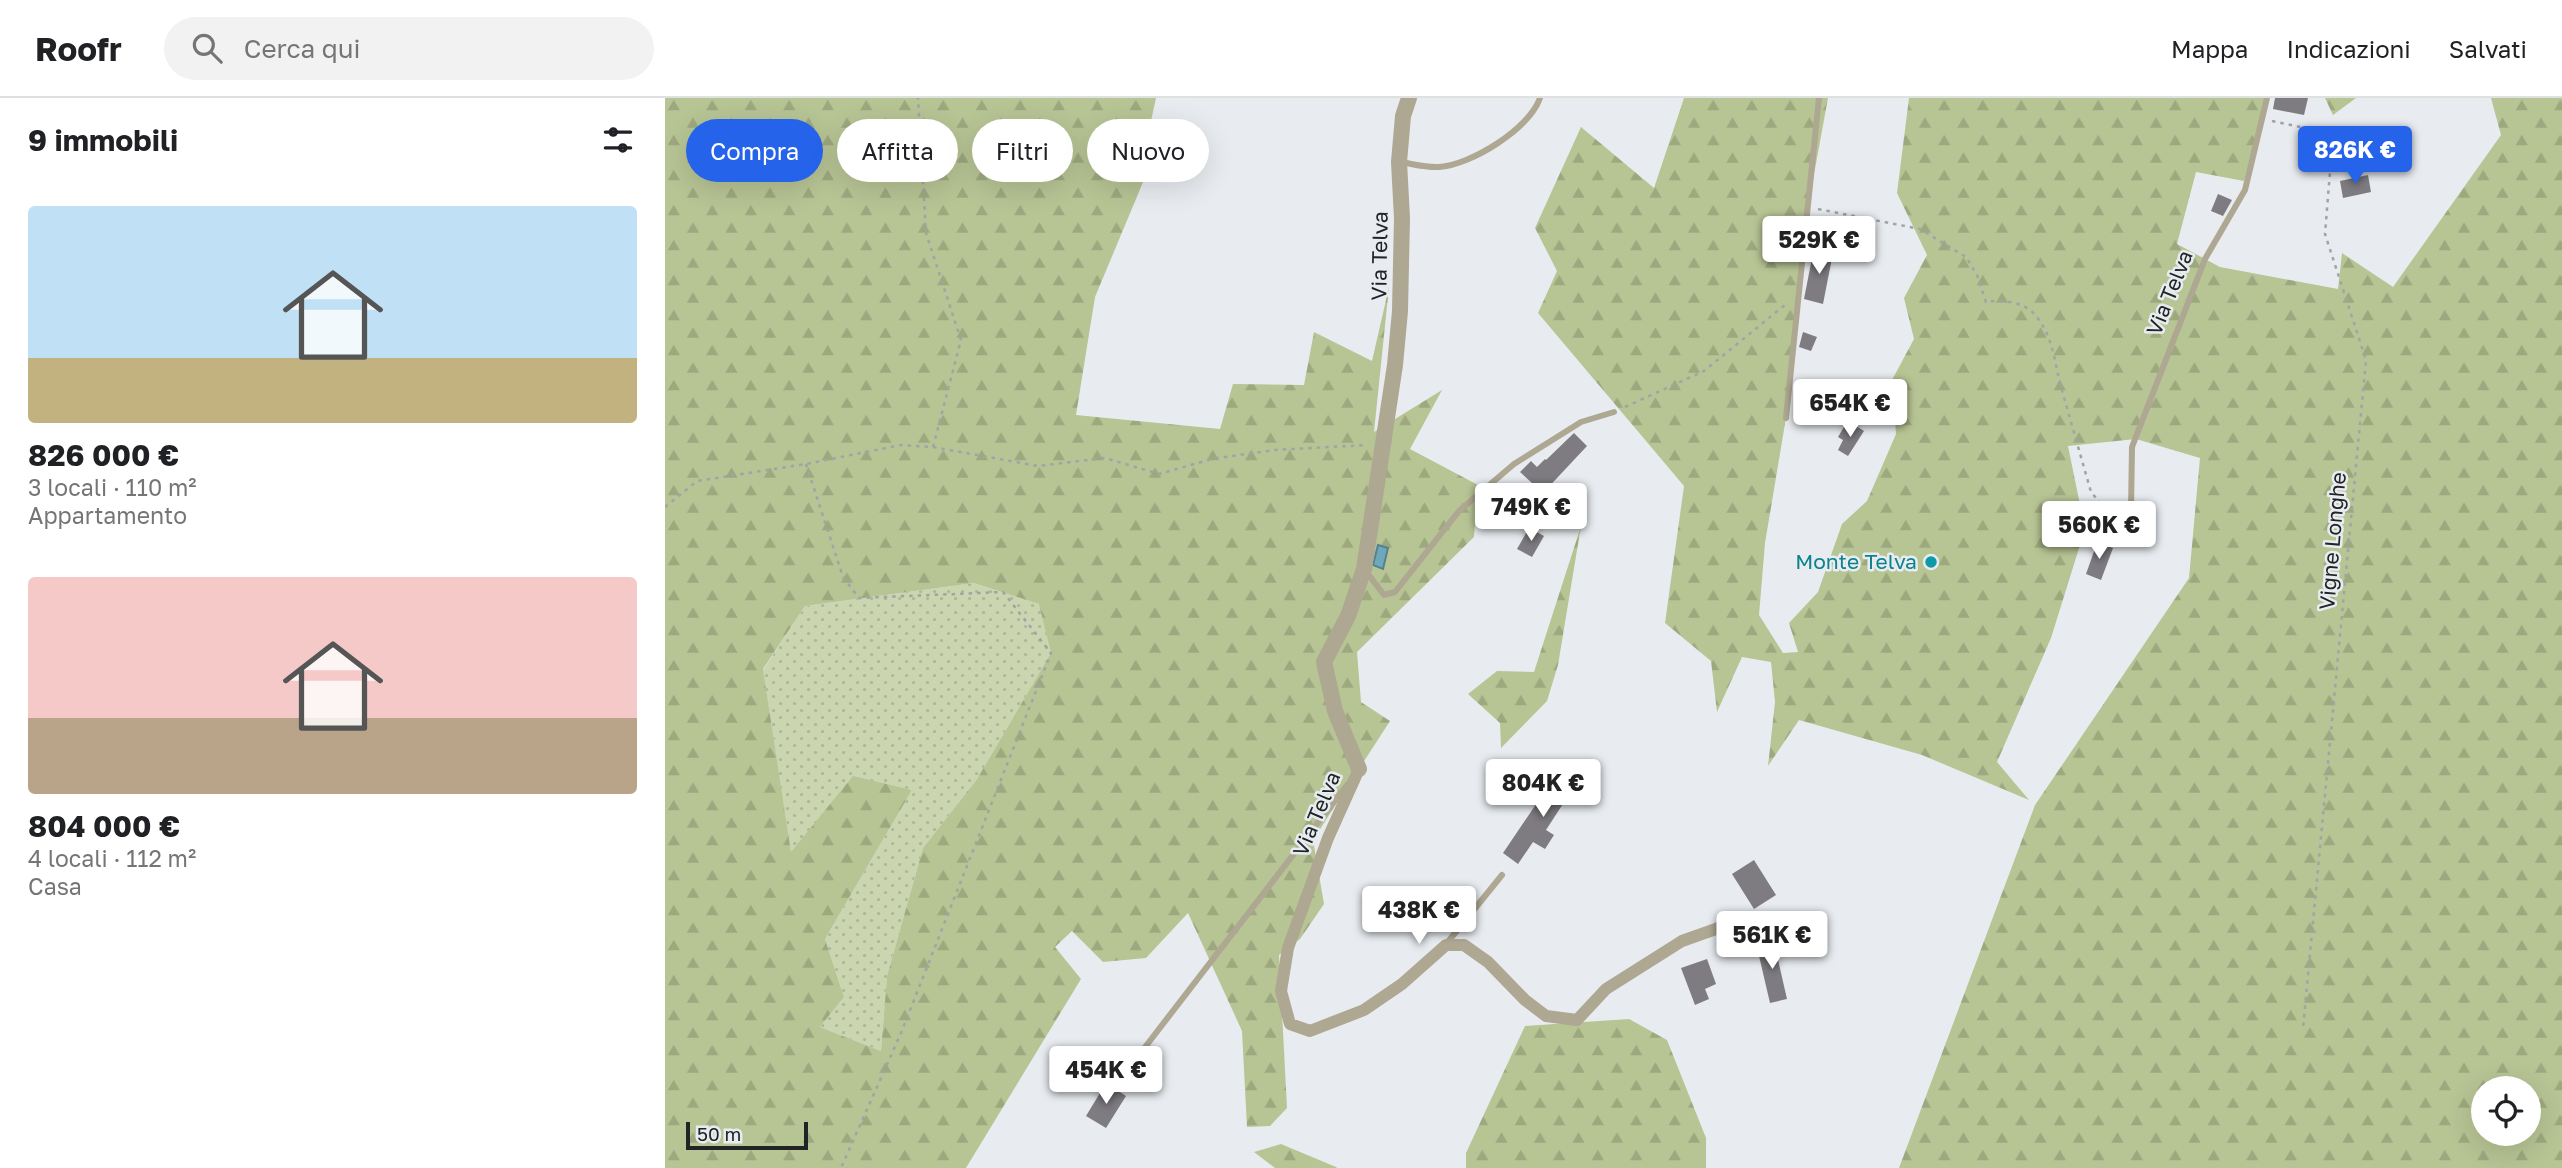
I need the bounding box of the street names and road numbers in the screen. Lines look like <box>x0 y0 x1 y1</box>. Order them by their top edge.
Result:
street label: Via Telva <box>1365 211 1393 301</box>
street label: Via Telva <box>2140 246 2198 339</box>
street label: Vigne Longhe <box>2313 471 2351 611</box>
street label: Via Telva <box>1287 767 1346 860</box>

